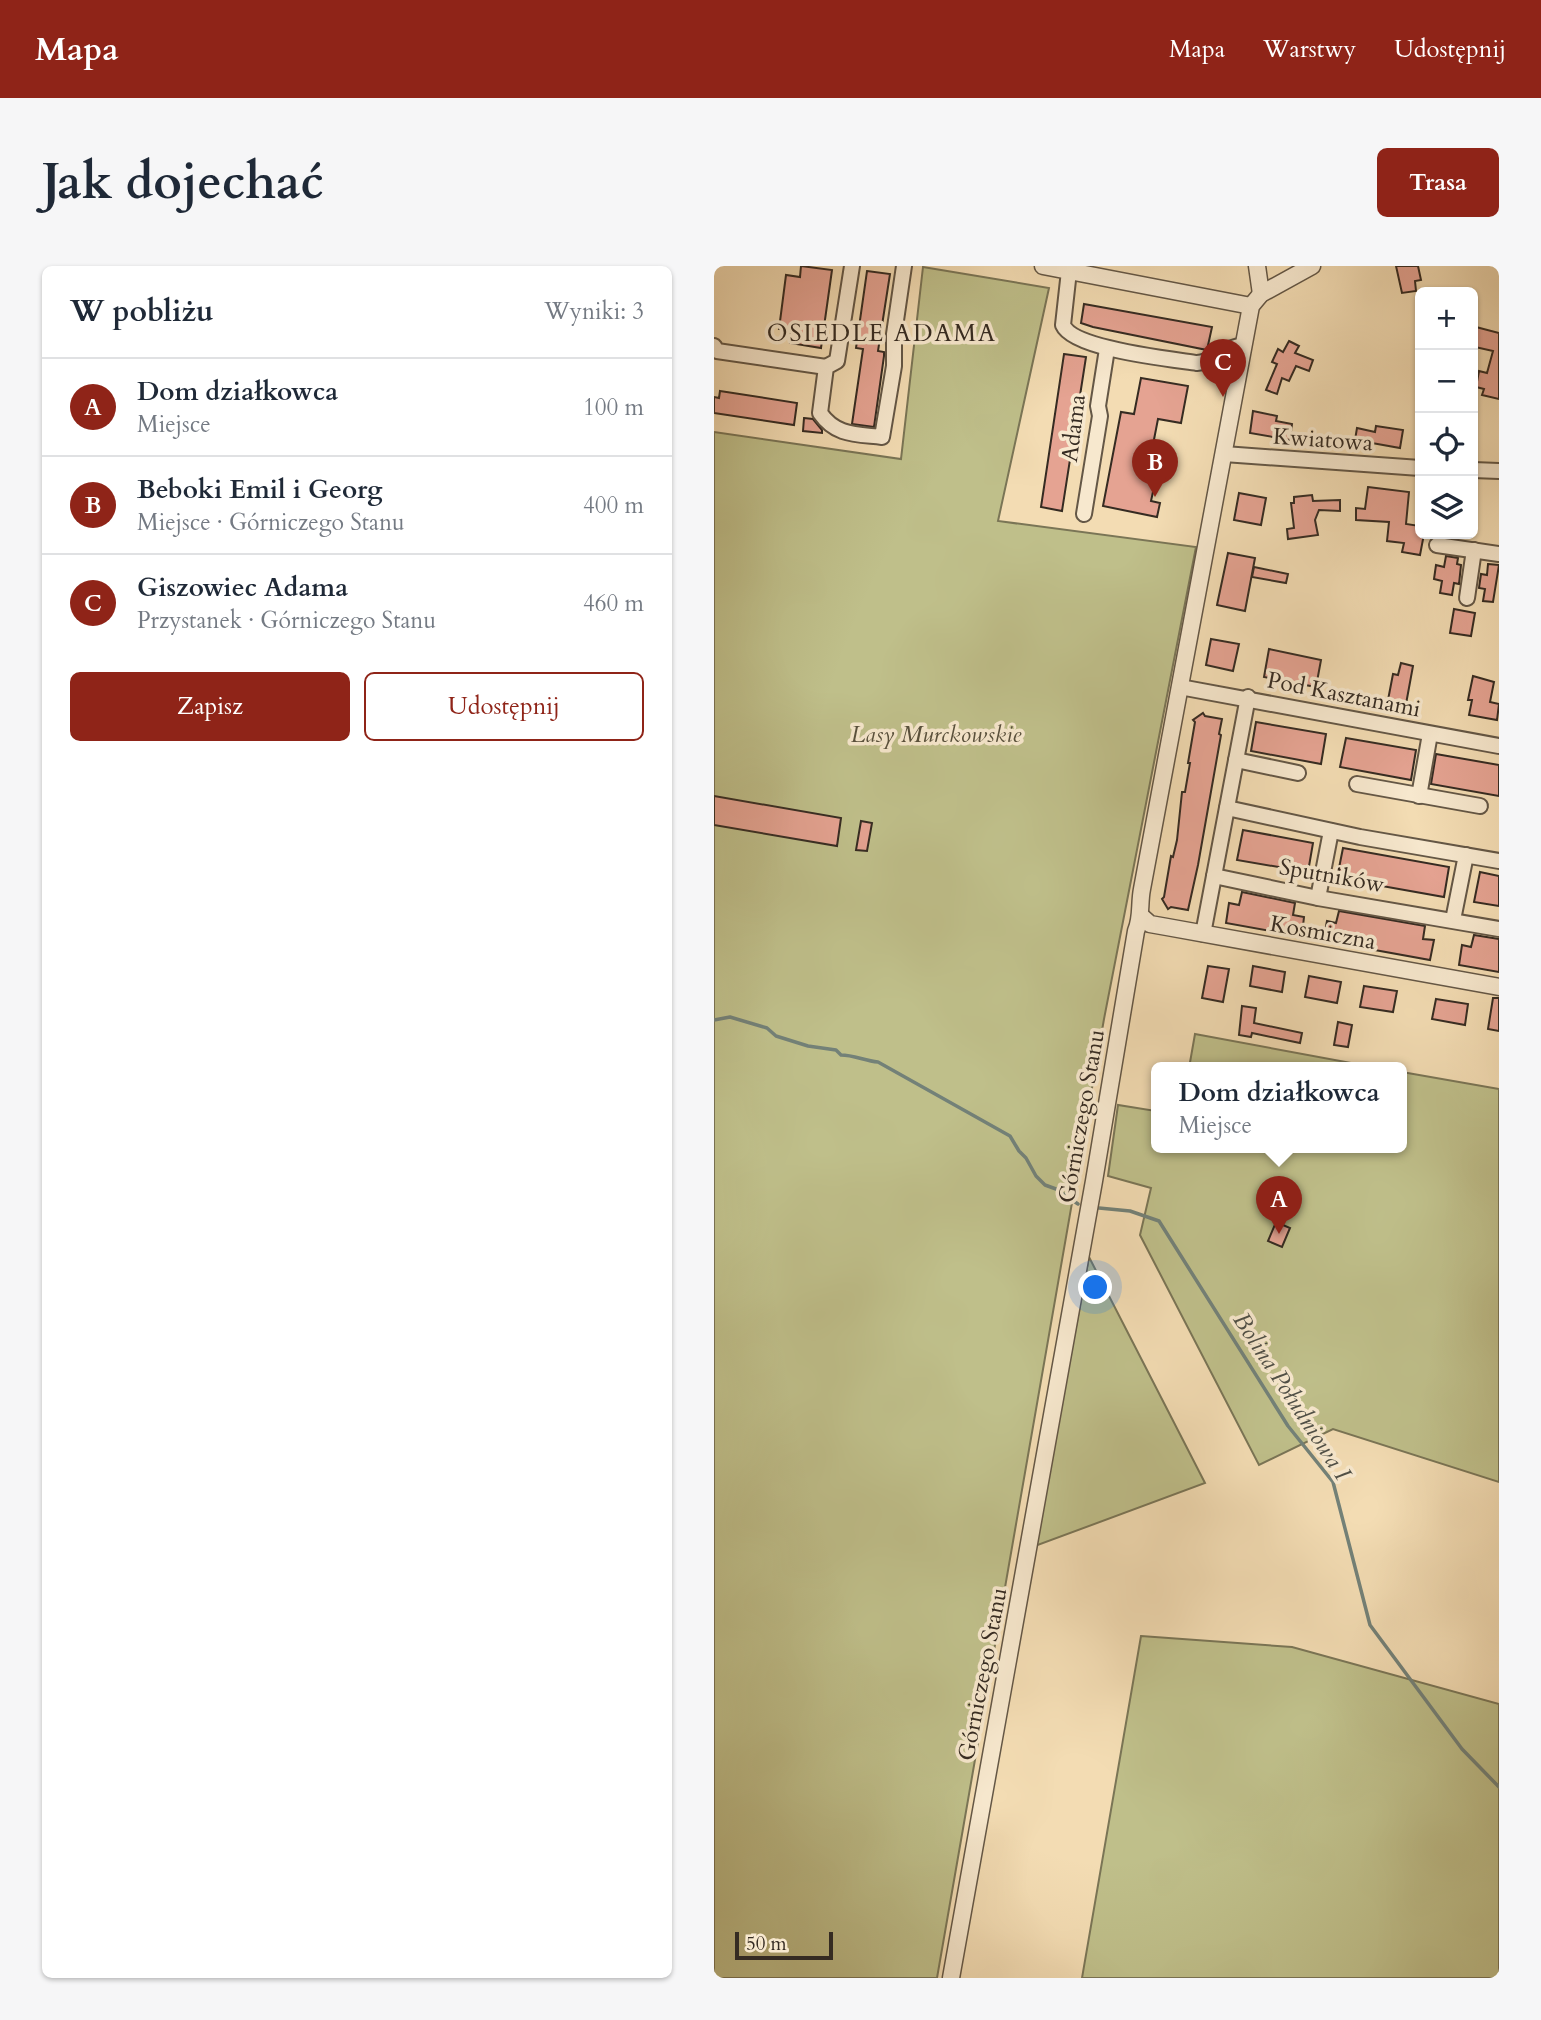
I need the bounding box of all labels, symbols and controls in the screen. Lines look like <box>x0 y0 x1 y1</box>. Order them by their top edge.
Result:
text: Mapa <box>35 27 119 72</box>
text: Mapa <box>1169 33 1225 66</box>
text: Warstwy <box>1263 33 1356 66</box>
text: Udostępnij <box>1394 33 1506 66</box>
button: Trasa <box>1377 148 1499 217</box>
text: Jak dojechać <box>42 149 324 216</box>
map controls <box>1415 287 1478 539</box>
button: + <box>1415 287 1478 350</box>
text: W pobliżu <box>70 291 214 332</box>
text: Wyniki: 3 <box>544 296 644 327</box>
district label: OSIEDLE ADAMA <box>767 317 997 350</box>
pin: C <box>1200 339 1246 397</box>
button: − <box>1415 350 1478 413</box>
text: Dom działkowca <box>137 374 338 409</box>
text: A <box>84 392 102 423</box>
text: 100 m <box>583 392 644 423</box>
street label: Adama <box>1054 392 1093 464</box>
text: Miejsce <box>137 409 211 440</box>
button: locate <box>1415 413 1478 476</box>
street label: Kwiatowa <box>1272 421 1374 458</box>
pin: B <box>1132 439 1178 497</box>
text: Beboki Emil i Georg <box>137 472 383 507</box>
button: layers <box>1415 476 1478 539</box>
text: B <box>85 490 101 521</box>
text: 400 m <box>583 490 644 521</box>
text: Miejsce · Górniczego Stanu <box>137 507 405 538</box>
text: Giszowiec Adama <box>137 570 348 605</box>
text: C <box>84 588 102 619</box>
text: 460 m <box>583 588 644 619</box>
text: Przystanek · Górniczego Stanu <box>137 605 436 636</box>
street label: Pod Kasztanami <box>1265 664 1423 725</box>
button: Zapisz <box>70 672 350 741</box>
button: Udostępnij <box>364 672 644 741</box>
park label: Lasy Murckowskie <box>851 719 1021 750</box>
street label: Sputników <box>1277 851 1388 900</box>
street label: Kosmiczna <box>1268 908 1378 957</box>
street label: Górniczego Stanu <box>1051 1027 1112 1205</box>
popup <box>1151 1062 1407 1153</box>
text: Dom działkowca <box>1178 1075 1380 1110</box>
text: Miejsce <box>1178 1110 1252 1141</box>
pin: A <box>1256 1176 1302 1234</box>
your location <box>1078 1270 1112 1304</box>
water label: Bolina Południowa I <box>1225 1306 1359 1488</box>
street label: Górniczego Stanu <box>951 1585 1014 1763</box>
scale bar <box>735 1929 833 1961</box>
text: 50 m <box>746 1931 787 1957</box>

